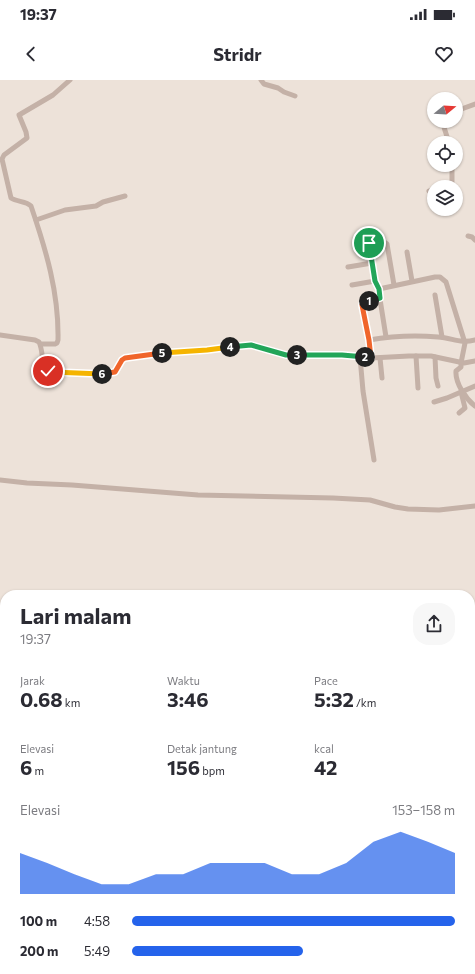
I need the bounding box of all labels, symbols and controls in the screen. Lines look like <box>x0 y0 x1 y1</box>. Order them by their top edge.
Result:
text: 19:37 <box>20 5 57 23</box>
icon: back <box>20 43 42 65</box>
text: Stridr <box>213 43 262 65</box>
icon: heart <box>433 43 455 65</box>
north arrow <box>427 92 463 128</box>
map controls <box>427 92 463 216</box>
button: locate <box>427 136 463 172</box>
button: layers <box>427 180 463 216</box>
pin <box>352 226 386 260</box>
icon: arrive <box>358 232 380 254</box>
pin: 1 <box>359 291 379 311</box>
text: 1 <box>367 294 371 307</box>
pin: 4 <box>220 337 240 357</box>
text: 4 <box>227 340 233 353</box>
pin: 5 <box>152 343 172 363</box>
pin: 3 <box>287 345 307 365</box>
text: 5 <box>159 346 165 359</box>
pin: 2 <box>355 347 375 367</box>
text: 3 <box>294 348 300 361</box>
text: 2 <box>362 350 368 363</box>
pin <box>31 354 65 388</box>
icon: check <box>37 360 59 382</box>
pin: 6 <box>92 364 112 384</box>
text: 6 <box>99 367 105 380</box>
text: Lari malam <box>20 602 131 629</box>
button: share <box>413 603 455 645</box>
text: 19:37 <box>20 631 51 647</box>
text: Jarak <box>20 674 45 687</box>
text: Waktu <box>167 674 200 687</box>
text: Pace <box>314 674 338 687</box>
text: 0.68 <box>20 687 63 711</box>
text: 3:46 <box>167 687 209 711</box>
text: 5:32 <box>314 687 354 711</box>
text: km <box>63 696 80 709</box>
text: /km <box>354 696 376 709</box>
text: Elevasi <box>20 742 54 755</box>
text: Detak jantung <box>167 742 237 755</box>
text: kcal <box>314 742 334 755</box>
text: 6 <box>20 755 32 779</box>
text: 156 <box>167 755 200 779</box>
text: 42 <box>314 755 338 779</box>
text: m <box>32 764 44 777</box>
text: bpm <box>200 764 225 777</box>
text: Elevasi <box>20 802 60 818</box>
text: 153–158 m <box>392 802 455 818</box>
text: 100 m <box>20 913 57 929</box>
text: 4:58 <box>84 913 110 929</box>
text: 200 m <box>20 943 58 959</box>
text: 5:49 <box>84 943 110 959</box>

